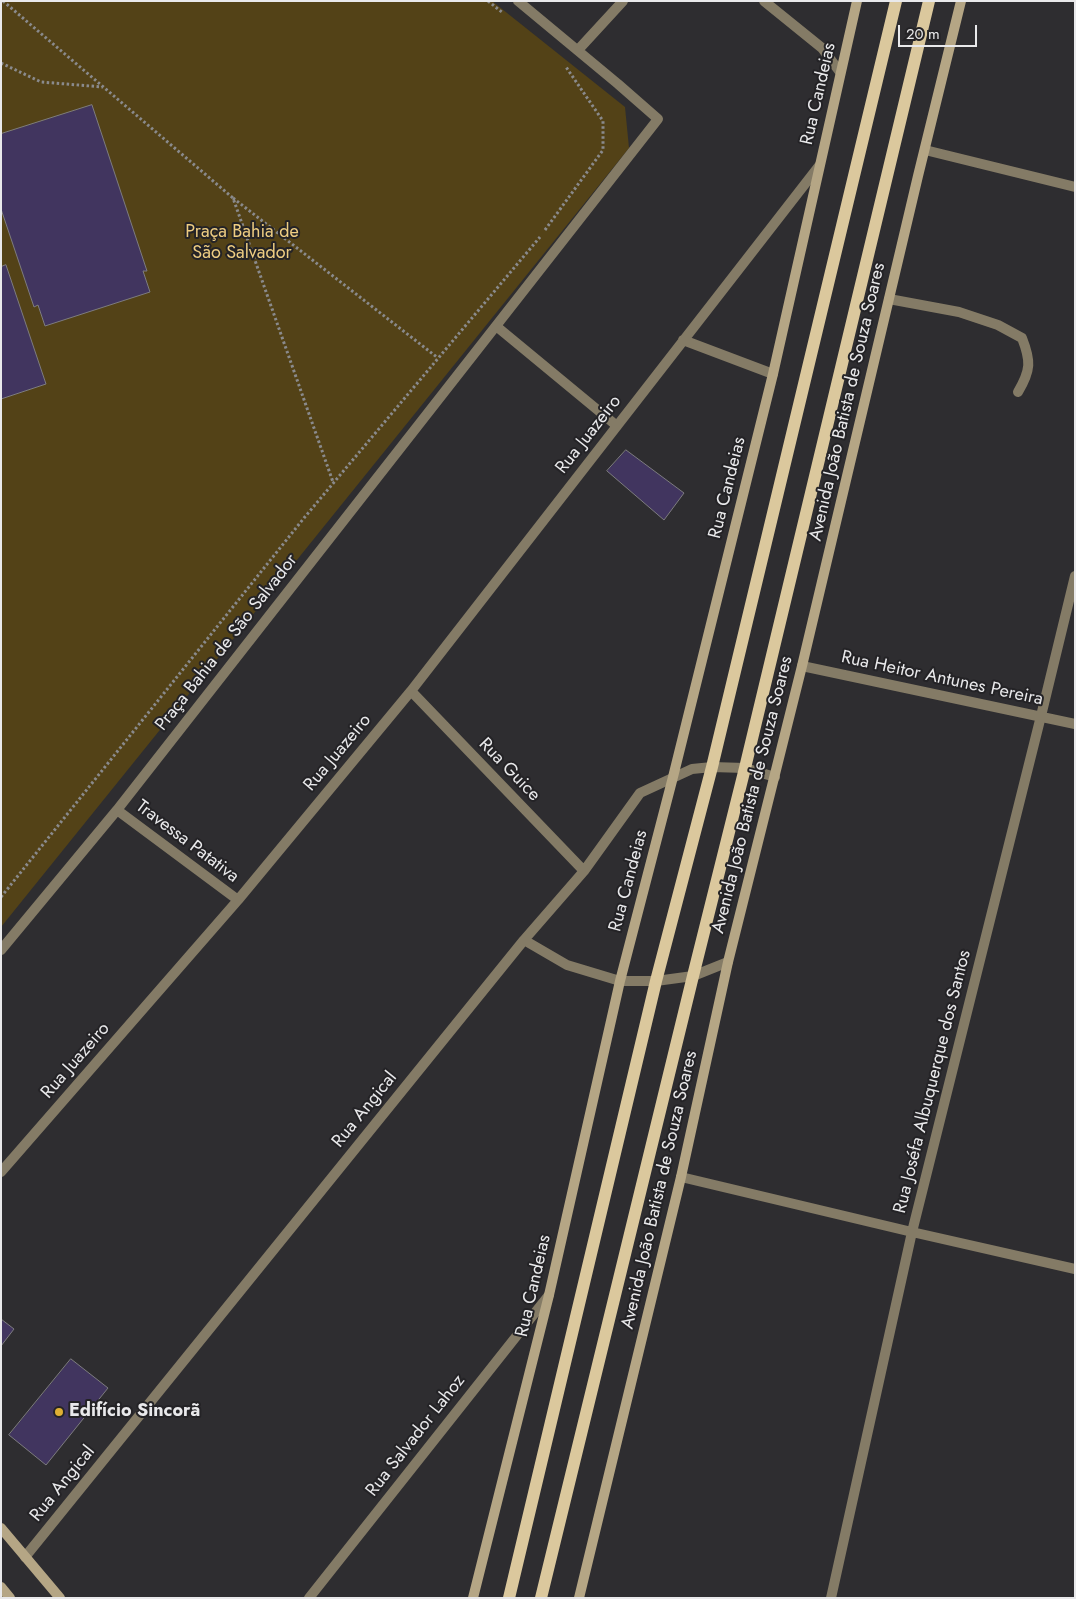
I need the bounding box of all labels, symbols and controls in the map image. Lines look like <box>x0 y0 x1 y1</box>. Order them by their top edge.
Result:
scale bar <box>901 15 980 47</box>
text: 20 m <box>906 23 940 45</box>
street label: Rua Candeias <box>797 41 841 147</box>
park label: Praça Bahia de São Salvador <box>185 222 299 264</box>
street label: Avenida João Batista de Souza Soares <box>805 261 891 543</box>
street label: Rua Juazeiro <box>552 391 626 479</box>
street label: Rua Candeias <box>705 435 751 541</box>
street label: Praça Bahia de São Salvador <box>151 550 303 736</box>
street label: Rua Heitor Antunes Pereira <box>839 647 1045 711</box>
street label: Avenida João Batista de Souza Soares <box>708 654 798 936</box>
street label: Rua Juazeiro <box>300 710 376 796</box>
street label: Rua Guice <box>474 734 544 806</box>
street label: Travessa Patativa <box>131 796 243 888</box>
street label: Rua Candeias <box>605 828 653 934</box>
street label: Rua Joséfa Albuquerque dos Santos <box>890 948 976 1216</box>
street label: Rua Juazeiro <box>37 1019 115 1103</box>
street label: Avenida João Batista de Souza Soares <box>617 1049 703 1331</box>
street label: Rua Angical <box>328 1068 402 1152</box>
street label: Rua Candeias <box>512 1233 556 1339</box>
street label: Rua Salvador Lahoz <box>362 1371 470 1501</box>
place label: Edifício Sincorã <box>69 1401 200 1423</box>
marker: Edifício Sincorã <box>53 1406 65 1418</box>
street label: Rua Angical <box>26 1442 100 1526</box>

